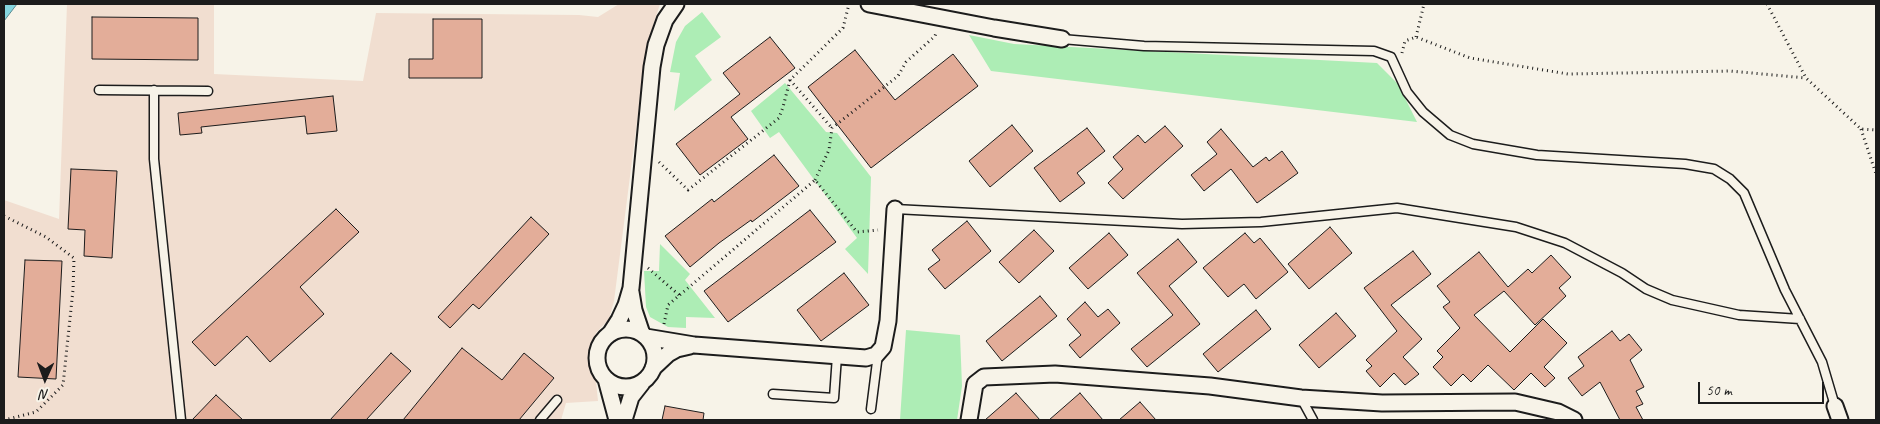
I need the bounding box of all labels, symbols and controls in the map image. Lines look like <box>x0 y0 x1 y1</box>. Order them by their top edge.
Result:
north arrow <box>20 354 70 404</box>
scale bar <box>1700 372 1826 404</box>
text: 50 m <box>1706 381 1732 400</box>
text: N <box>40 386 49 403</box>

